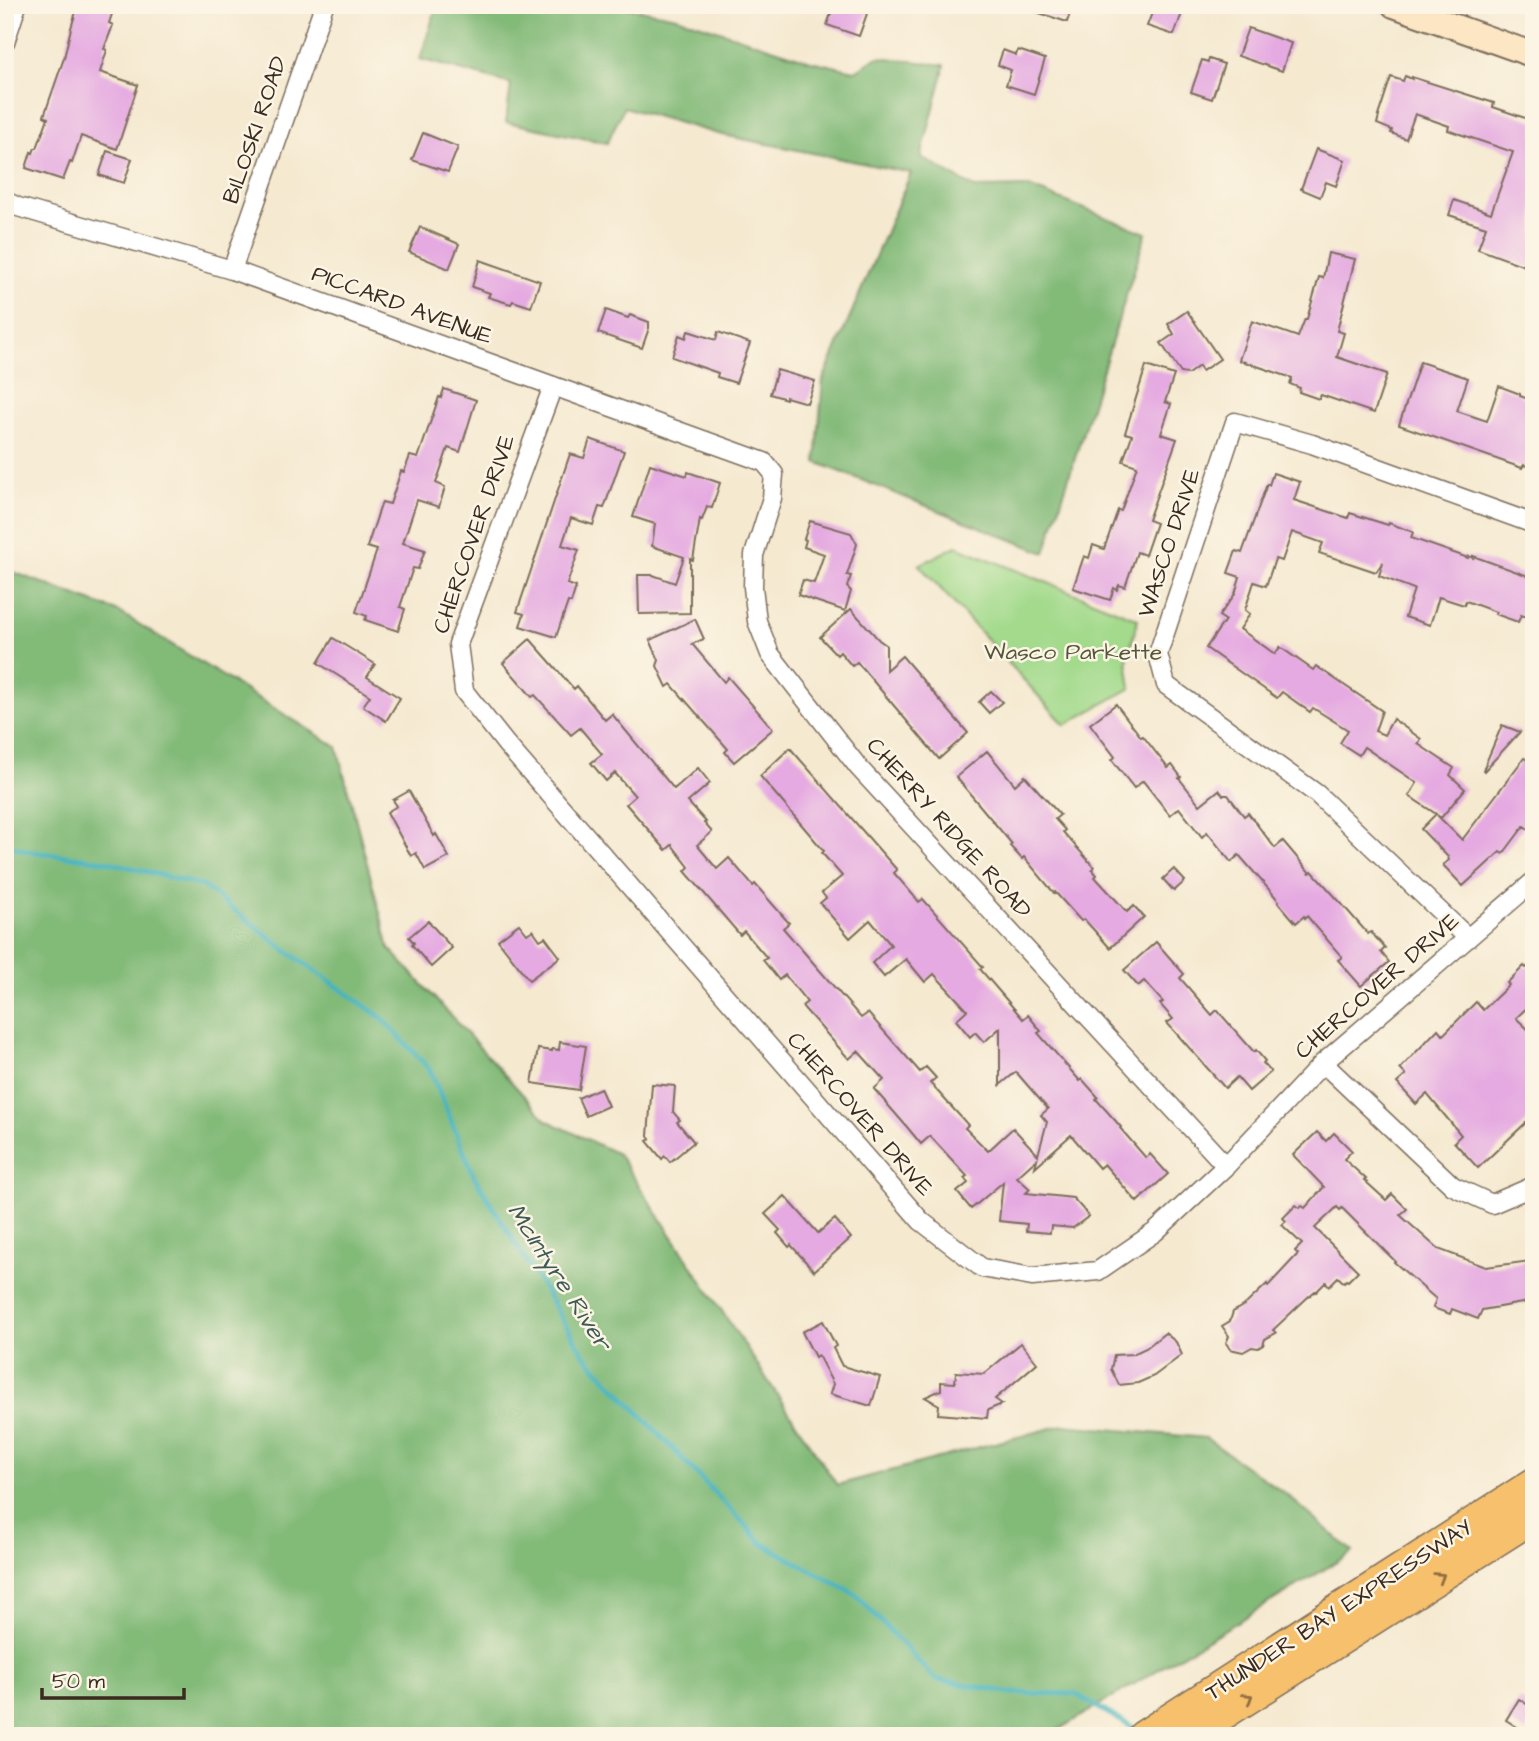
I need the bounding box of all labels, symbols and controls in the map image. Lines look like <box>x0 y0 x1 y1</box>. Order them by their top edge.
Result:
street label: BILOSKI ROAD <box>215 52 295 208</box>
street label: PICCARD AVENUE <box>307 258 497 353</box>
street label: CHERCOVER DRIVE <box>425 430 523 638</box>
street label: WASCO DRIVE <box>1130 464 1208 622</box>
park label: Wasco Parkette <box>984 636 1162 668</box>
street label: CHERRY RIDGE ROAD <box>859 731 1039 925</box>
street label: CHERCOVER DRIVE <box>1288 905 1466 1066</box>
street label: CHERCOVER DRIVE <box>780 1025 941 1203</box>
water label: McIntyre River <box>499 1197 621 1359</box>
street label: THUNDER BAY EXPRESSWAY <box>1199 1511 1479 1709</box>
one-way arrow <box>1433 1572 1446 1585</box>
scale bar <box>42 1657 184 1701</box>
text: 50 m <box>52 1667 106 1696</box>
one-way arrow <box>1240 1694 1253 1707</box>

